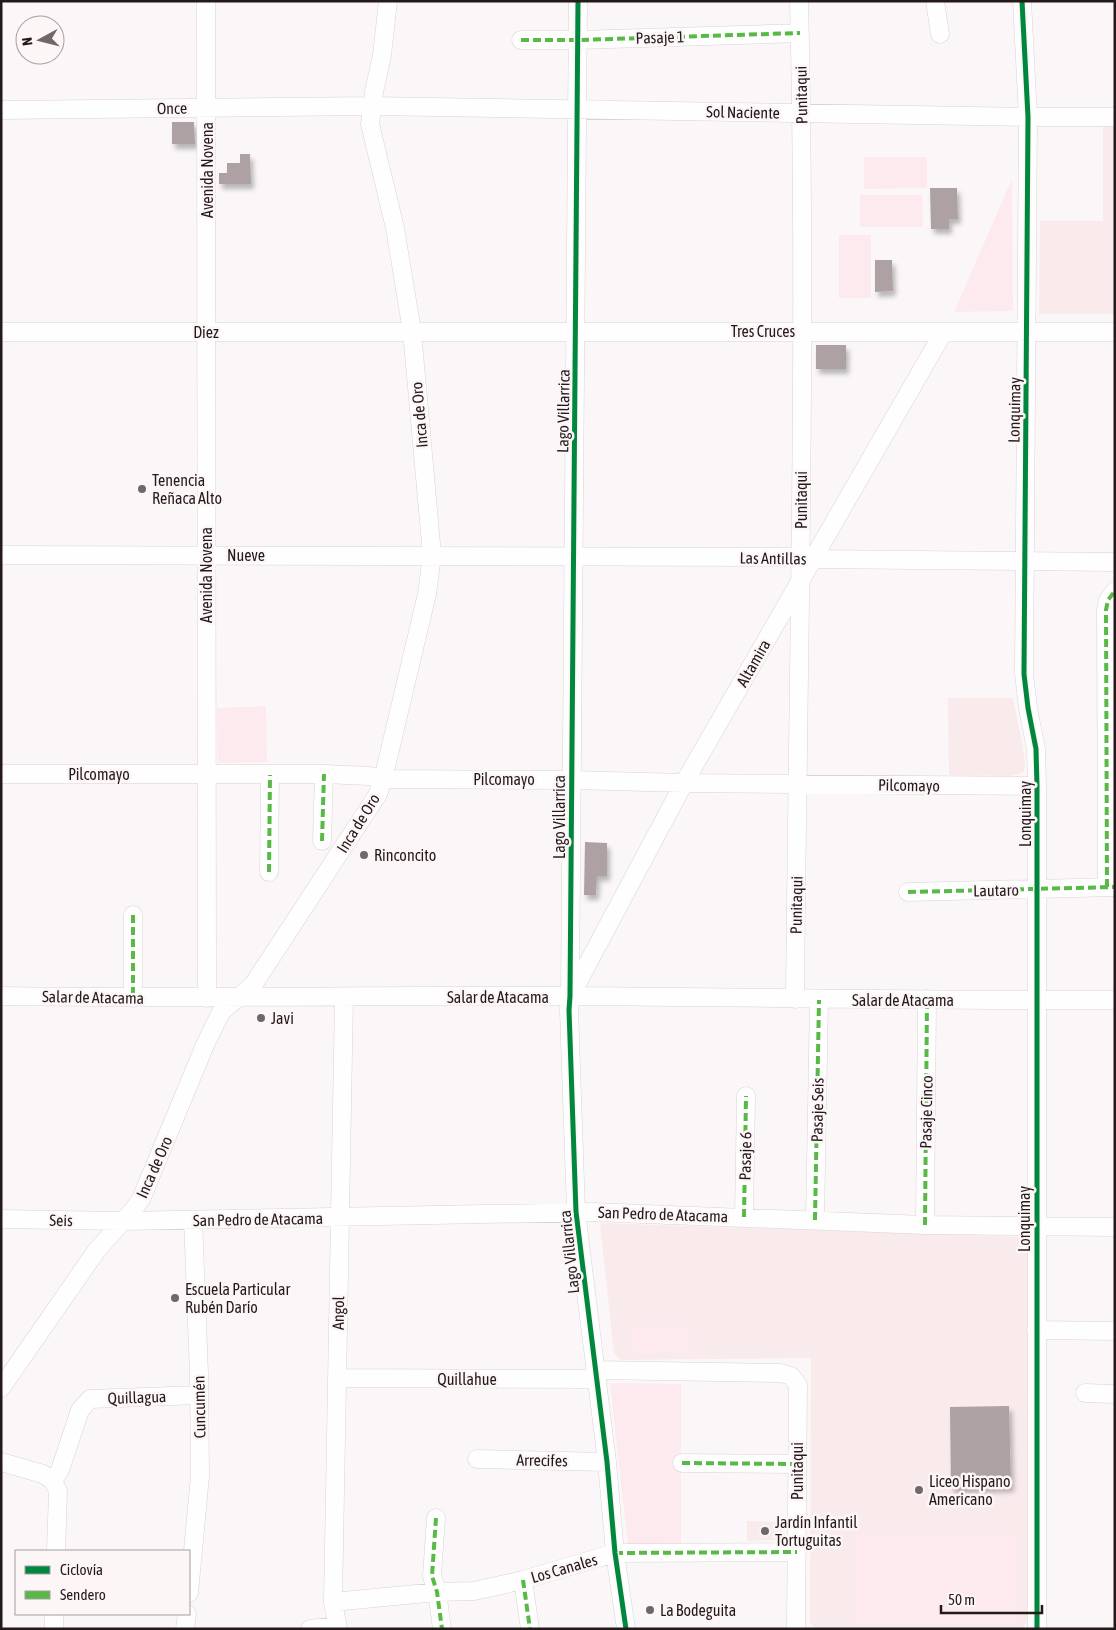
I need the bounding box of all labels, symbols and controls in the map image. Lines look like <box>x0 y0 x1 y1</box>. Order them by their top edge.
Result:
north arrow <box>15 15 65 65</box>
street label: Pasaje 1 <box>635 27 685 48</box>
text: N <box>19 37 36 47</box>
street label: Punitaqui <box>791 66 812 124</box>
street label: Once <box>157 99 187 117</box>
street label: Sol Naciente <box>706 102 780 122</box>
street label: Avenida Novena <box>198 122 216 218</box>
street label: Tres Cruces <box>731 322 796 340</box>
street label: Diez <box>193 323 219 341</box>
street label: Lago Villarrica <box>553 369 574 453</box>
street label: Lonquimay <box>1004 376 1025 443</box>
street label: Inca de Oro <box>407 381 431 449</box>
place label: Tenencia Reñaca Alto <box>152 471 222 507</box>
street label: Punitaqui <box>792 471 811 529</box>
marker: Tenencia Reñaca Alto <box>136 483 148 495</box>
street label: Avenida Novena <box>197 527 215 623</box>
street label: Nueve <box>227 546 265 564</box>
street label: Las Antillas <box>739 548 807 568</box>
street label: Altamira <box>732 636 774 690</box>
street label: Pilcomayo <box>68 765 130 784</box>
street label: Pilcomayo <box>473 770 535 789</box>
street label: Lago Villarrica <box>550 775 569 859</box>
street label: Pilcomayo <box>878 775 940 796</box>
street label: Lonquimay <box>1016 781 1035 847</box>
street label: Inca de Oro <box>333 790 383 856</box>
place label: Rinconcito <box>374 846 436 864</box>
marker: Rinconcito <box>358 849 370 861</box>
street label: Punitaqui <box>786 876 807 934</box>
street label: Lautaro <box>973 881 1019 899</box>
street label: Salar de Atacama <box>42 987 144 1007</box>
street label: Salar de Atacama <box>447 988 549 1006</box>
street label: Salar de Atacama <box>852 991 954 1009</box>
place label: Javi <box>271 1009 294 1027</box>
marker: Javi <box>255 1012 267 1024</box>
street label: Pasaje Cinco <box>916 1075 937 1149</box>
street label: Pasaje Seis <box>807 1077 828 1142</box>
street label: Pasaje 6 <box>736 1131 755 1181</box>
street label: Inca de Oro <box>132 1133 176 1201</box>
street label: Lonquimay <box>1015 1186 1034 1252</box>
street label: San Pedro de Atacama <box>598 1203 728 1225</box>
street label: San Pedro de Atacama <box>193 1209 323 1229</box>
street label: Lago Villarrica <box>556 1209 583 1295</box>
street label: Seis <box>49 1211 73 1229</box>
place label: Escuela Particular Rubén Darío <box>185 1280 290 1316</box>
marker: Escuela Particular Rubén Darío <box>169 1292 181 1304</box>
street label: Angol <box>329 1295 348 1330</box>
street label: Quillahue <box>437 1370 497 1388</box>
street label: Cuncumén <box>189 1375 209 1439</box>
street label: Quillagua <box>107 1387 167 1408</box>
street label: Punitaqui <box>788 1442 807 1500</box>
street label: Arrecifes <box>516 1451 568 1469</box>
place label: Liceo Hispano Americano <box>929 1472 1011 1508</box>
marker: Liceo Hispano Americano <box>913 1484 925 1496</box>
place label: Jardín Infantil Tortuguitas <box>775 1513 858 1550</box>
marker: Jardín Infantil Tortuguitas <box>759 1525 771 1537</box>
legend <box>15 1550 190 1615</box>
street label: Los Canales <box>529 1550 600 1586</box>
text: Ciclovía <box>60 1561 103 1578</box>
scale bar <box>941 1582 1042 1614</box>
text: Sendero <box>60 1586 106 1603</box>
text: 50 m <box>948 1591 975 1608</box>
place label: La Bodeguita <box>660 1601 736 1620</box>
marker: La Bodeguita <box>644 1604 656 1616</box>

